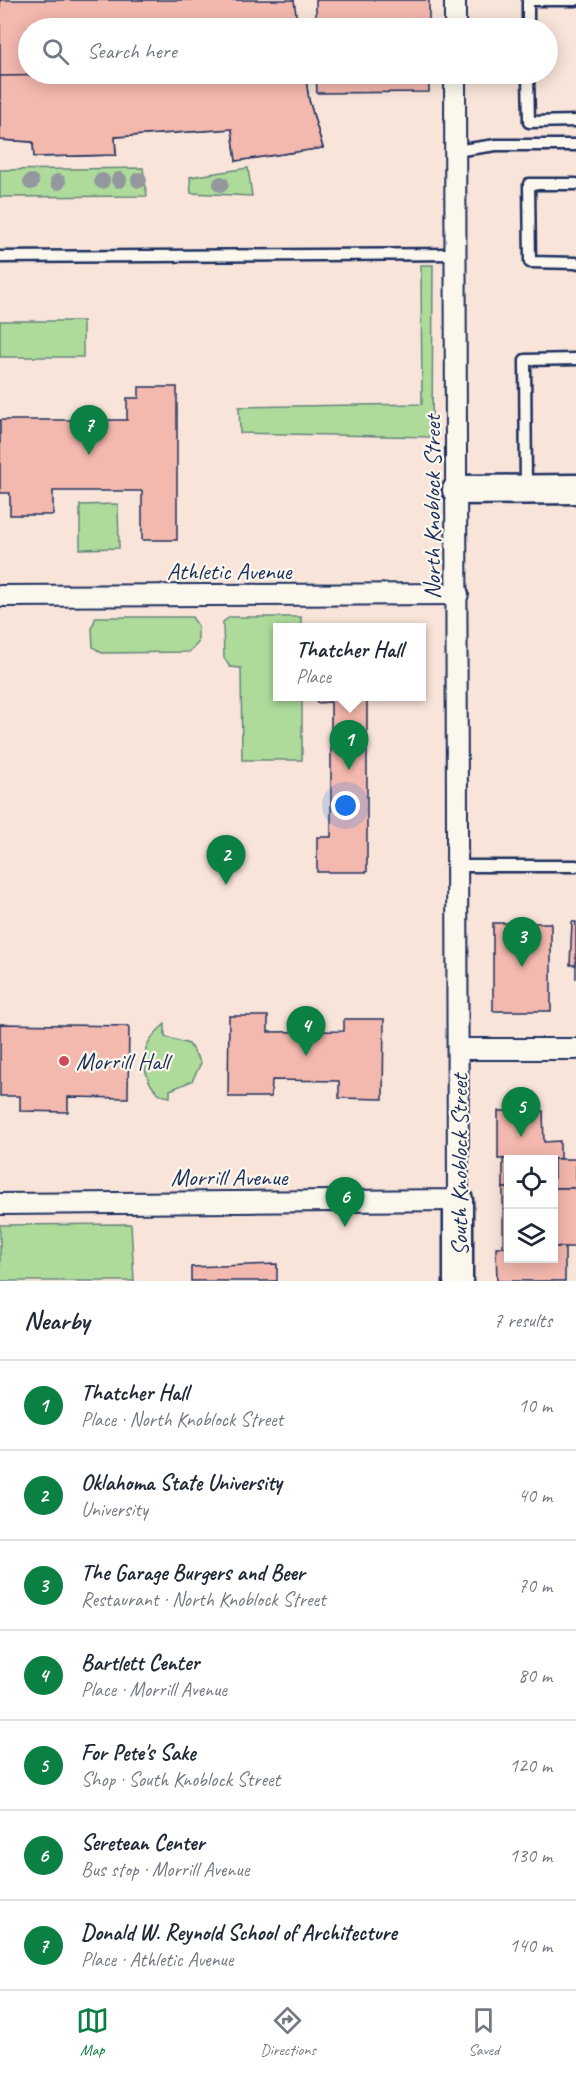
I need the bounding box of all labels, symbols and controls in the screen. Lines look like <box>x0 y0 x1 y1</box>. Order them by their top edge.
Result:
search box <box>18 18 558 84</box>
icon: search <box>39 35 72 68</box>
text: Search here <box>87 37 177 65</box>
pin: 7 <box>70 406 109 455</box>
street label: North Knoblock Street <box>417 413 447 599</box>
street label: Athletic Avenue <box>167 556 293 586</box>
popup <box>273 623 426 701</box>
text: Thatcher Hall <box>296 636 403 664</box>
text: Place <box>296 664 331 689</box>
pin: 1 <box>330 720 368 770</box>
your location <box>331 791 360 820</box>
pin: 2 <box>206 836 246 885</box>
pin: 3 <box>502 918 542 967</box>
pin: 4 <box>286 1006 326 1056</box>
place label: Morrill Hall <box>76 1046 173 1076</box>
marker: Morrill Hall <box>57 1054 71 1068</box>
street label: South Knoblock Street <box>444 1072 474 1256</box>
pin: 5 <box>502 1088 540 1137</box>
map controls <box>504 1155 558 1263</box>
button: locate <box>504 1155 558 1209</box>
street label: Morrill Avenue <box>171 1162 290 1192</box>
pin: 6 <box>326 1178 364 1227</box>
button: layers <box>504 1209 558 1263</box>
text: Nearby <box>24 1304 89 1337</box>
text: 7 results <box>493 1308 552 1333</box>
text: Thatcher Hall <box>81 1379 188 1407</box>
text: 1 <box>39 1393 48 1418</box>
text: 10 m <box>518 1393 552 1418</box>
text: Place · North Knoblock Street <box>81 1407 283 1432</box>
text: Oklahoma State University <box>81 1469 282 1497</box>
text: 2 <box>39 1483 48 1508</box>
text: 40 m <box>518 1483 552 1508</box>
text: University <box>81 1497 148 1522</box>
text: The Garage Burgers and Beer <box>81 1559 305 1587</box>
text: 3 <box>39 1573 48 1598</box>
text: 70 m <box>518 1573 552 1598</box>
text: Restaurant · North Knoblock Street <box>81 1587 326 1612</box>
text: Bartlett Center <box>81 1649 199 1677</box>
text: 4 <box>39 1663 48 1688</box>
text: 80 m <box>518 1663 552 1688</box>
text: Place · Morrill Avenue <box>81 1677 227 1702</box>
text: For Pete's Sake <box>81 1739 196 1767</box>
text: 5 <box>39 1753 48 1778</box>
text: 120 m <box>509 1753 552 1778</box>
text: Shop · South Knoblock Street <box>81 1767 280 1792</box>
text: Seretean Center <box>81 1829 204 1857</box>
text: 6 <box>39 1843 48 1868</box>
text: 130 m <box>509 1843 552 1868</box>
text: Bus stop · Morrill Avenue <box>81 1857 249 1882</box>
text: Donald W. Reynold School of Architecture <box>81 1919 397 1947</box>
text: 7 <box>39 1933 48 1958</box>
text: 140 m <box>509 1933 552 1958</box>
text: Place · Athletic Avenue <box>81 1947 233 1972</box>
tab: Map <box>76 2004 109 2060</box>
tab: Directions <box>260 2004 316 2060</box>
tab: Saved <box>467 2004 500 2060</box>

